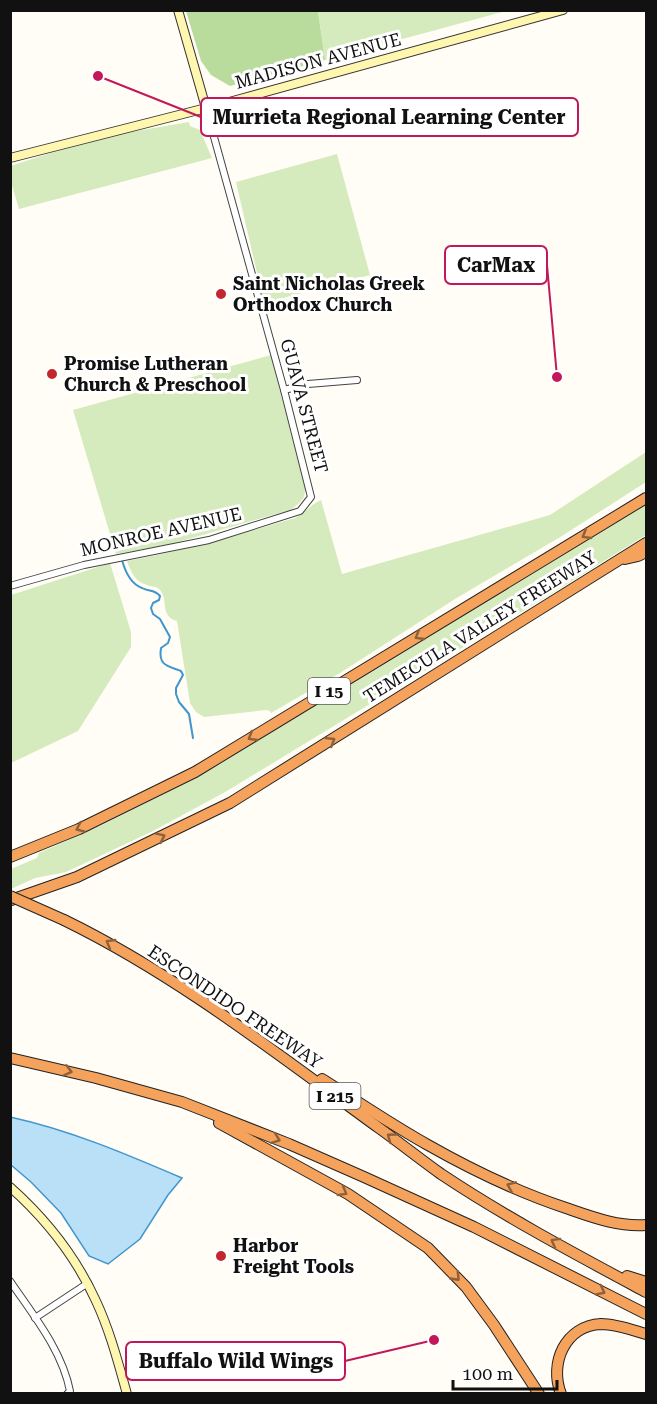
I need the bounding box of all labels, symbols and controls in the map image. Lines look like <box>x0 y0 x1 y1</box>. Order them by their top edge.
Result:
street label: MADISON AVENUE <box>233 28 403 93</box>
callout: Murrieta Regional Learning Center <box>201 98 578 136</box>
text: Murrieta Regional Learning Center <box>212 105 566 129</box>
callout: CarMax <box>445 246 547 284</box>
text: CarMax <box>457 253 535 277</box>
place label: Saint Nicholas Greek Orthodox Church <box>233 273 425 315</box>
marker: Saint Nicholas Greek Orthodox Church <box>214 287 228 301</box>
street label: GUAVA STREET <box>276 336 333 475</box>
place label: Promise Lutheran Church & Preschool <box>64 353 246 395</box>
marker: Promise Lutheran Church & Preschool <box>45 367 59 381</box>
street label: MONROE AVENUE <box>78 503 244 560</box>
one-way arrow <box>582 528 592 539</box>
street label: TEMECULA VALLEY FREEWAY <box>360 546 600 707</box>
one-way arrow <box>415 629 425 641</box>
road number: I 15 <box>308 678 350 704</box>
one-way arrow <box>248 730 258 742</box>
one-way arrow <box>325 737 335 749</box>
one-way arrow <box>76 821 87 833</box>
one-way arrow <box>155 833 165 844</box>
one-way arrow <box>105 939 116 950</box>
street label: ESCONDIDO FREEWAY <box>144 940 327 1073</box>
one-way arrow <box>62 1063 72 1076</box>
road number: I 215 <box>310 1083 360 1109</box>
one-way arrow <box>270 1132 281 1144</box>
one-way arrow <box>387 1133 398 1144</box>
one-way arrow <box>506 1181 517 1193</box>
one-way arrow <box>337 1185 347 1197</box>
place label: Harbor Freight Tools <box>233 1235 354 1277</box>
one-way arrow <box>551 1238 561 1249</box>
marker: Harbor Freight Tools <box>214 1249 228 1263</box>
one-way arrow <box>449 1269 460 1280</box>
one-way arrow <box>595 1284 606 1296</box>
callout: Buffalo Wild Wings <box>126 1342 345 1380</box>
text: Buffalo Wild Wings <box>139 1349 333 1373</box>
scale bar <box>453 1353 556 1391</box>
text: 100 m <box>462 1363 513 1384</box>

